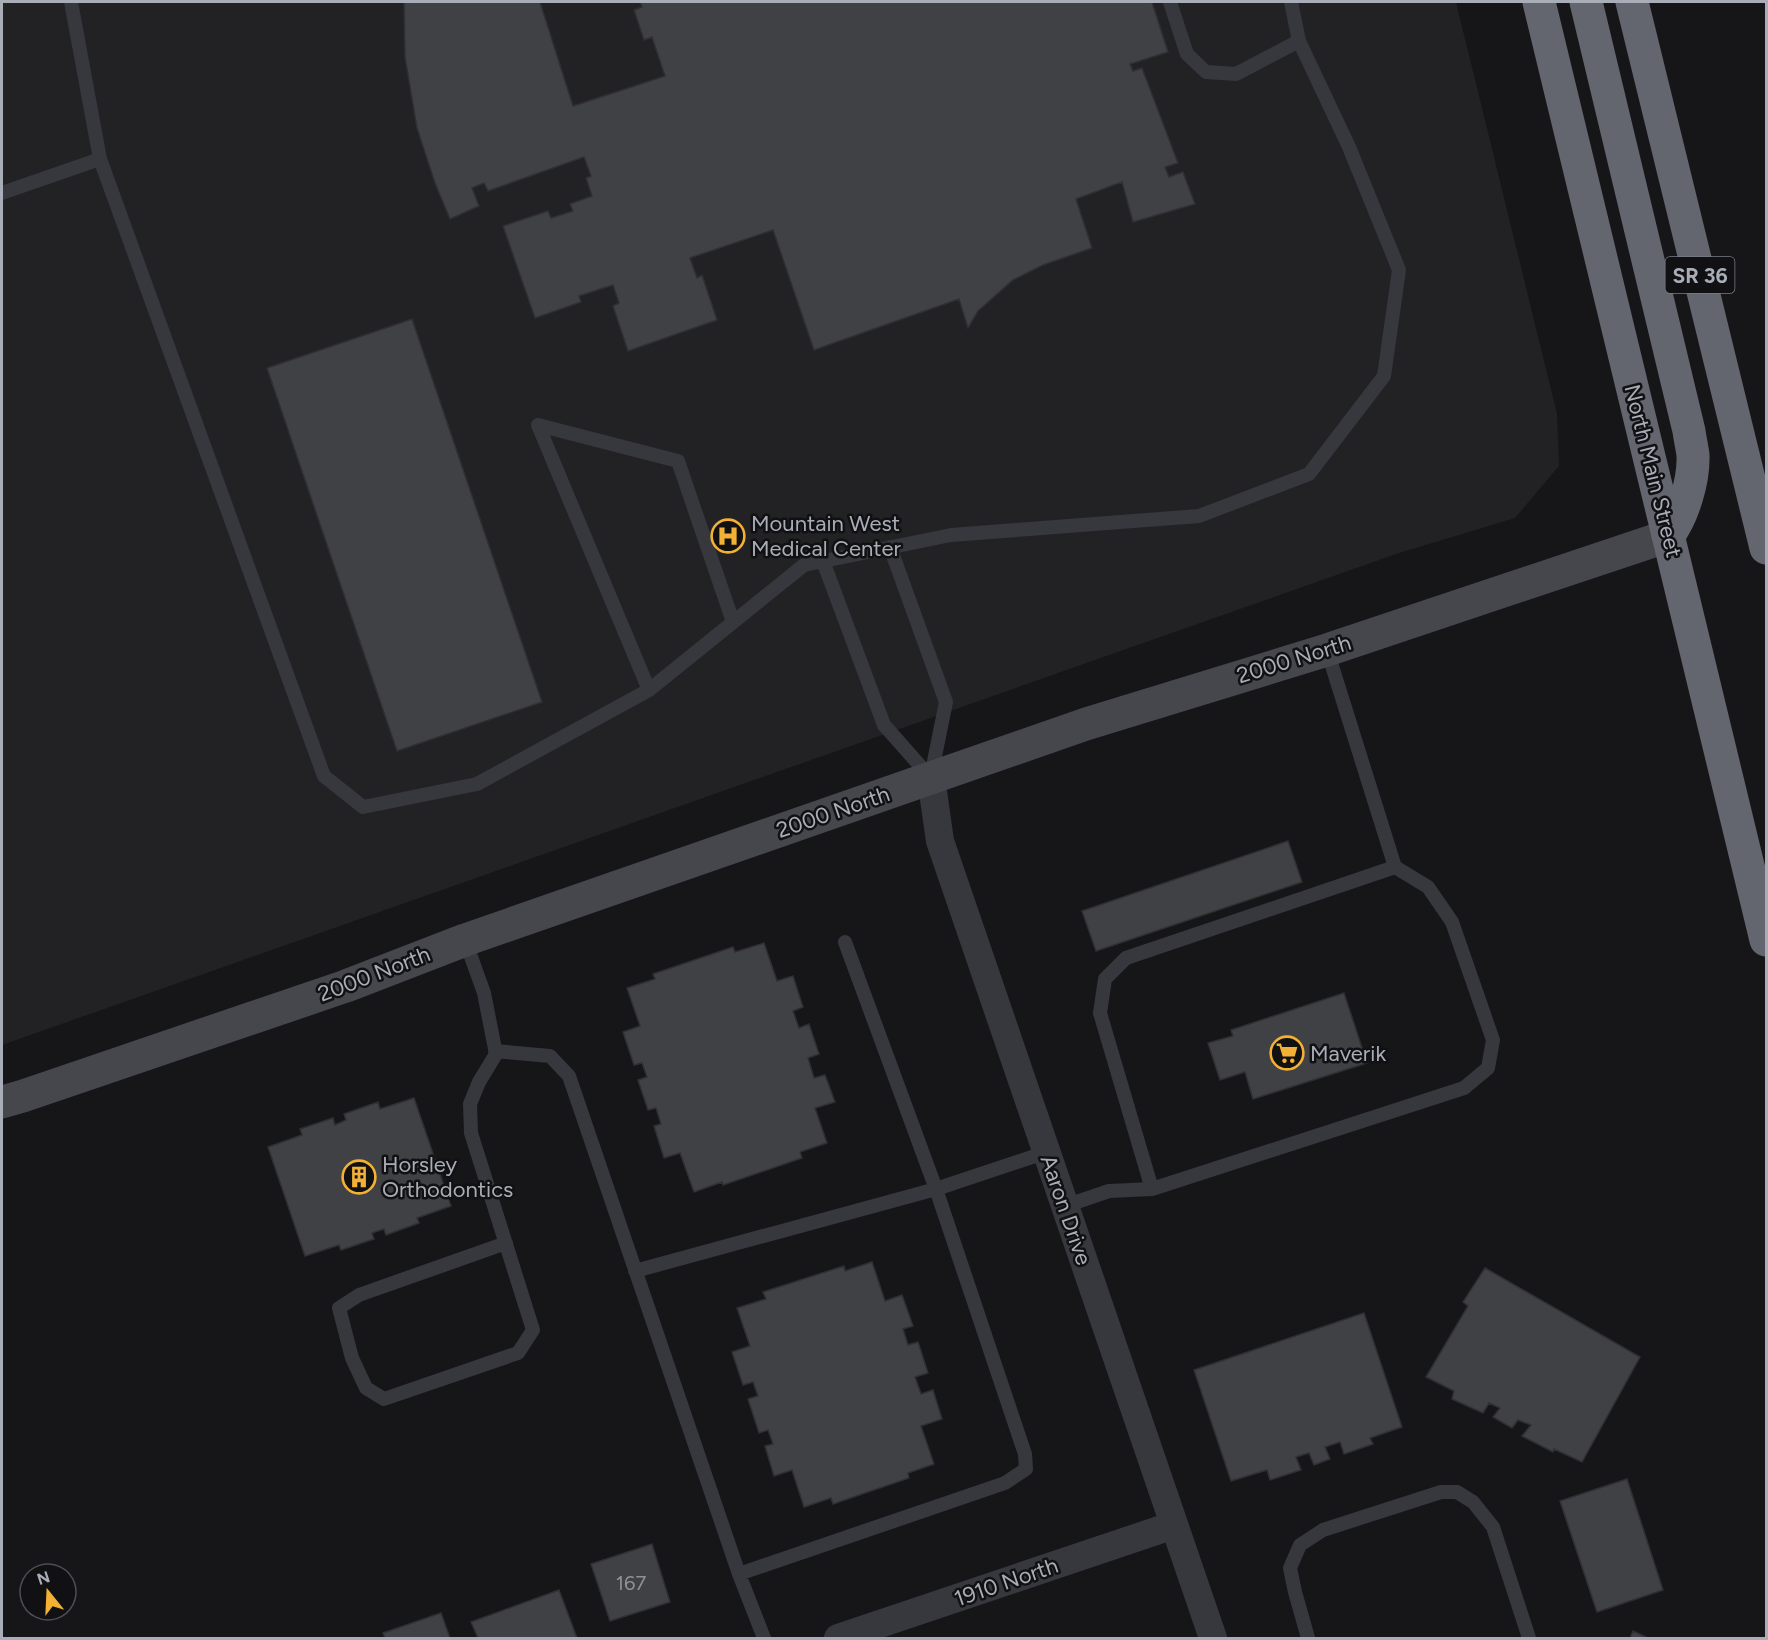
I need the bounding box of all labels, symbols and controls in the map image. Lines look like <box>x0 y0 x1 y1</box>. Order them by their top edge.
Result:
road number: SR 36 <box>1666 257 1734 293</box>
street label: North Main Street <box>1618 382 1688 560</box>
place label: Mountain West Medical Center <box>751 510 901 562</box>
hospital icon: Mountain West Medical Center <box>710 518 746 554</box>
street label: 2000 North <box>1234 629 1354 689</box>
street label: 2000 North <box>773 780 893 844</box>
street label: 2000 North <box>314 940 434 1008</box>
supermarket icon: Maverik <box>1269 1035 1305 1071</box>
place label: Maverik <box>1310 1040 1386 1067</box>
place label: Horsley Orthodontics <box>382 1151 513 1203</box>
street label: Aaron Drive <box>1035 1151 1097 1269</box>
building icon: Horsley Orthodontics <box>341 1159 377 1195</box>
street label: 1910 North <box>951 1552 1061 1612</box>
north arrow <box>18 1562 78 1622</box>
text: N <box>35 1567 52 1589</box>
house number: 167 <box>616 1571 646 1595</box>

